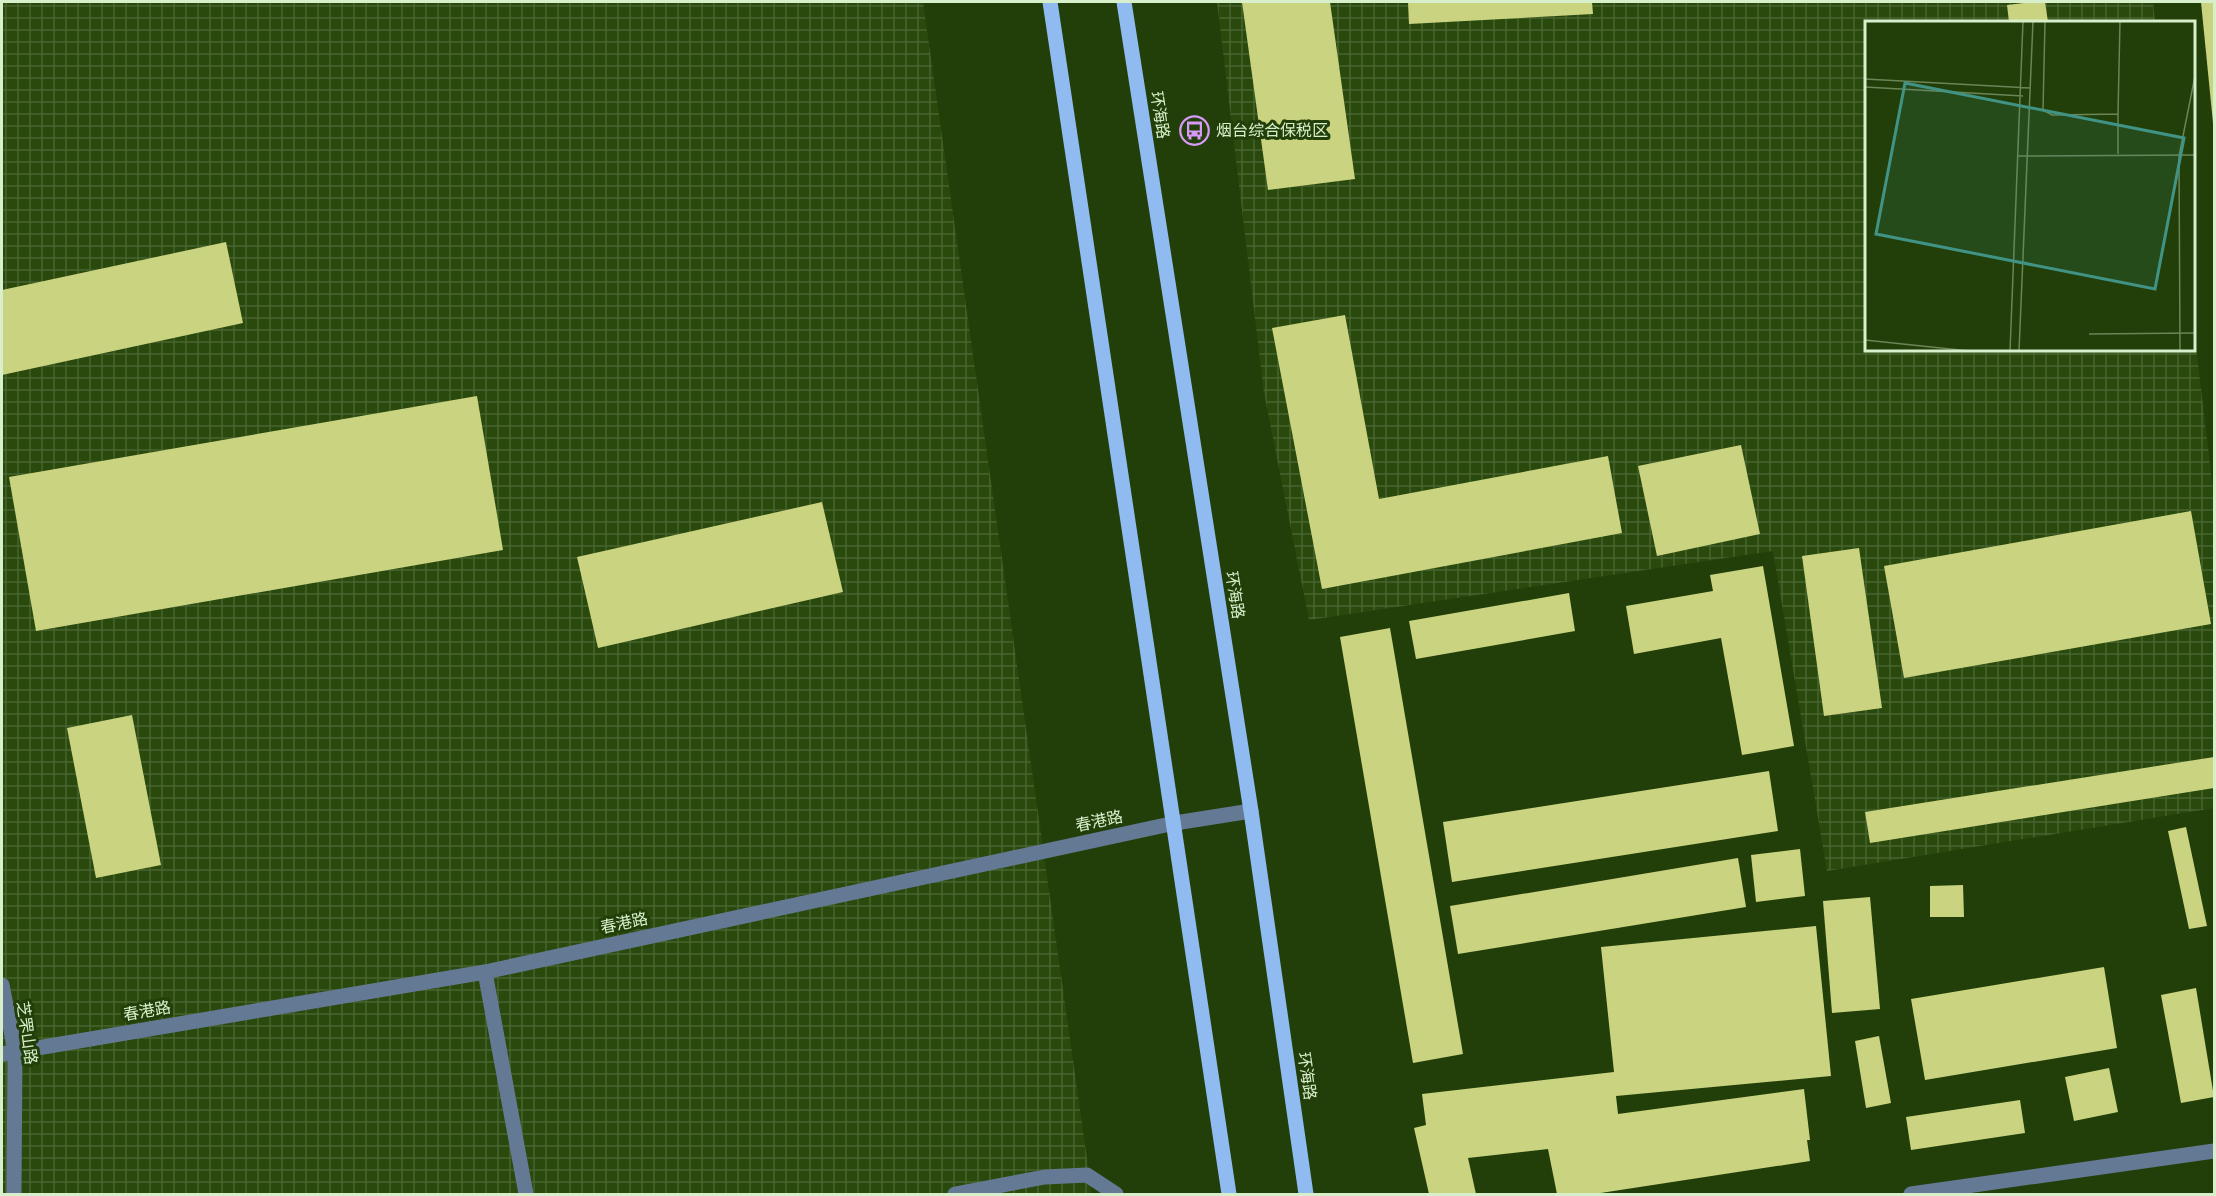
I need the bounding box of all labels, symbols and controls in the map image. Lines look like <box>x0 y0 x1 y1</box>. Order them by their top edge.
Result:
inset map <box>1865 21 2195 351</box>
street label: 环海路 <box>1147 90 1173 140</box>
bus stop icon: 烟台综合保税区 <box>1179 114 1211 146</box>
place label: 烟台综合保税区 <box>1216 121 1328 140</box>
street label: 环海路 <box>1222 570 1248 620</box>
street label: 春港路 <box>1074 807 1124 835</box>
street label: 春港路 <box>599 909 649 937</box>
street label: 春港路 <box>122 997 172 1025</box>
street label: 芝罘山路 <box>13 1000 41 1066</box>
street label: 环海路 <box>1294 1051 1320 1101</box>

